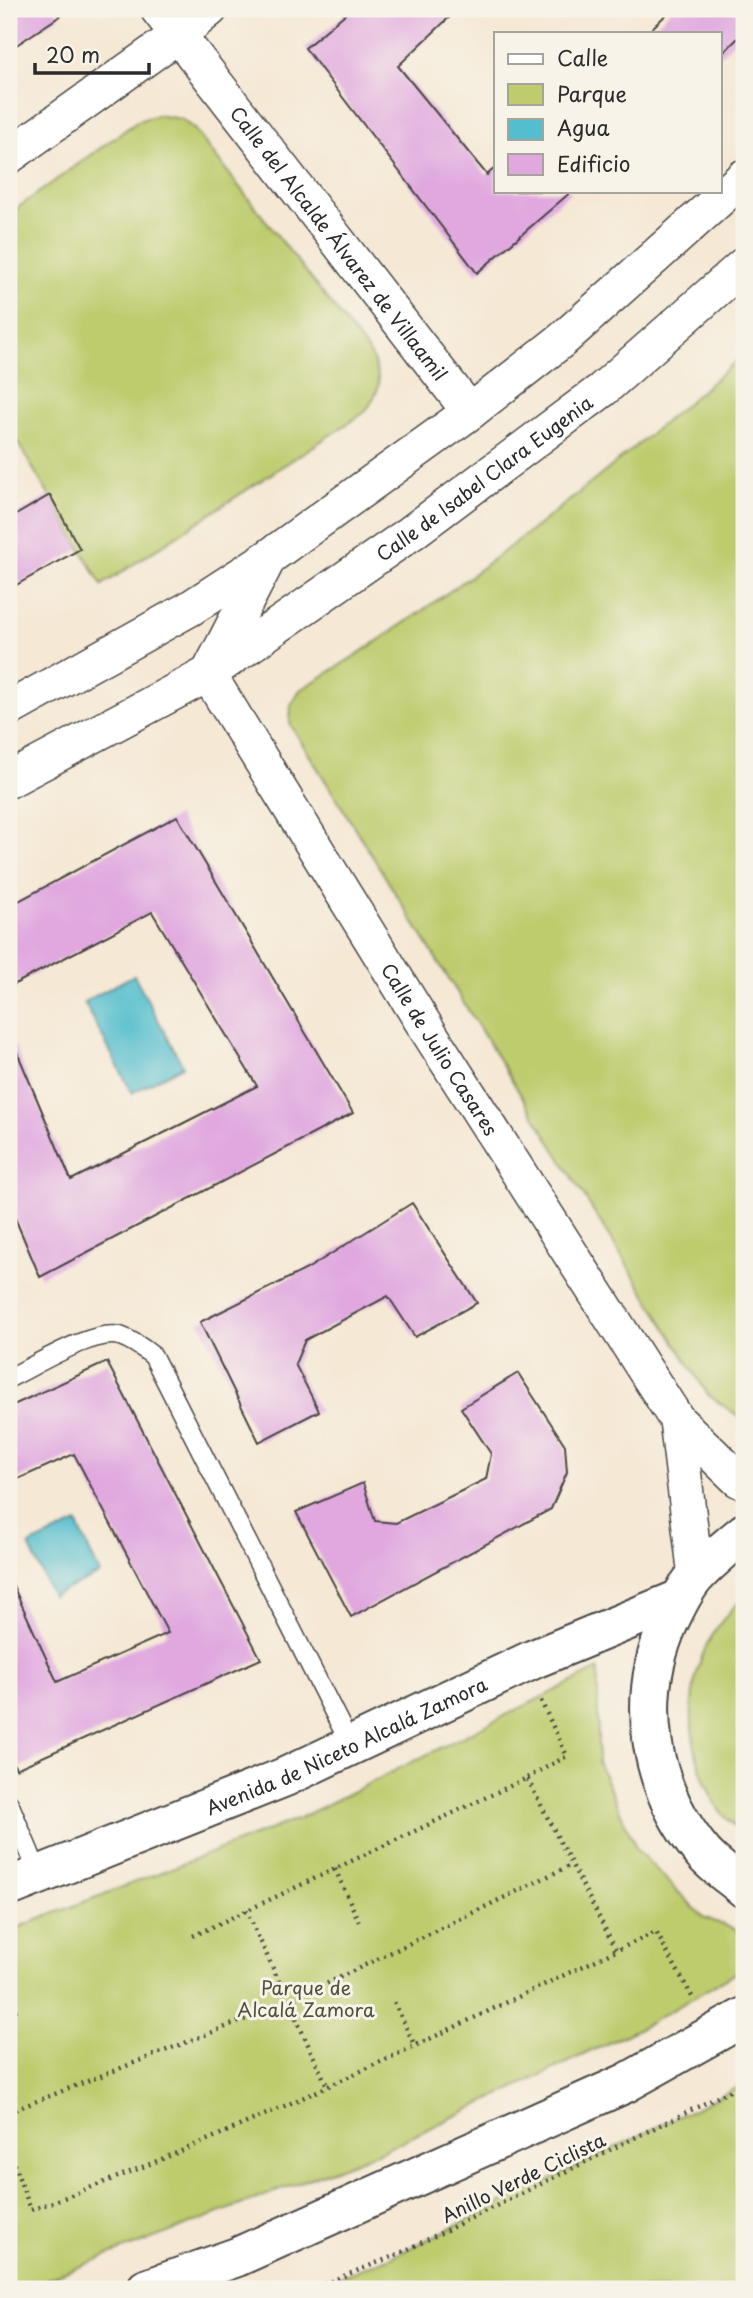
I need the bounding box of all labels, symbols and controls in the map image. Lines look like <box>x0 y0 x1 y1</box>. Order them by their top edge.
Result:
scale bar <box>35 32 149 76</box>
legend <box>494 32 722 192</box>
text: 20 m <box>46 38 100 70</box>
text: Calle <box>557 41 608 73</box>
text: Parque <box>557 77 627 109</box>
street label: Calle del Alcalde Álvarez de Villaamil <box>224 100 454 386</box>
text: Agua <box>557 111 610 143</box>
text: Edificio <box>557 147 630 179</box>
street label: Calle de Isabel Clara Eugenia <box>370 388 598 568</box>
street label: Calle de Julio Casares <box>375 957 505 1141</box>
street label: Avenida de Niceto Alcalá Zamora <box>202 1669 492 1821</box>
park label: Parque de Alcalá Zamora <box>237 1973 375 2023</box>
street label: Anillo Verde Ciclista <box>436 2125 610 2229</box>

